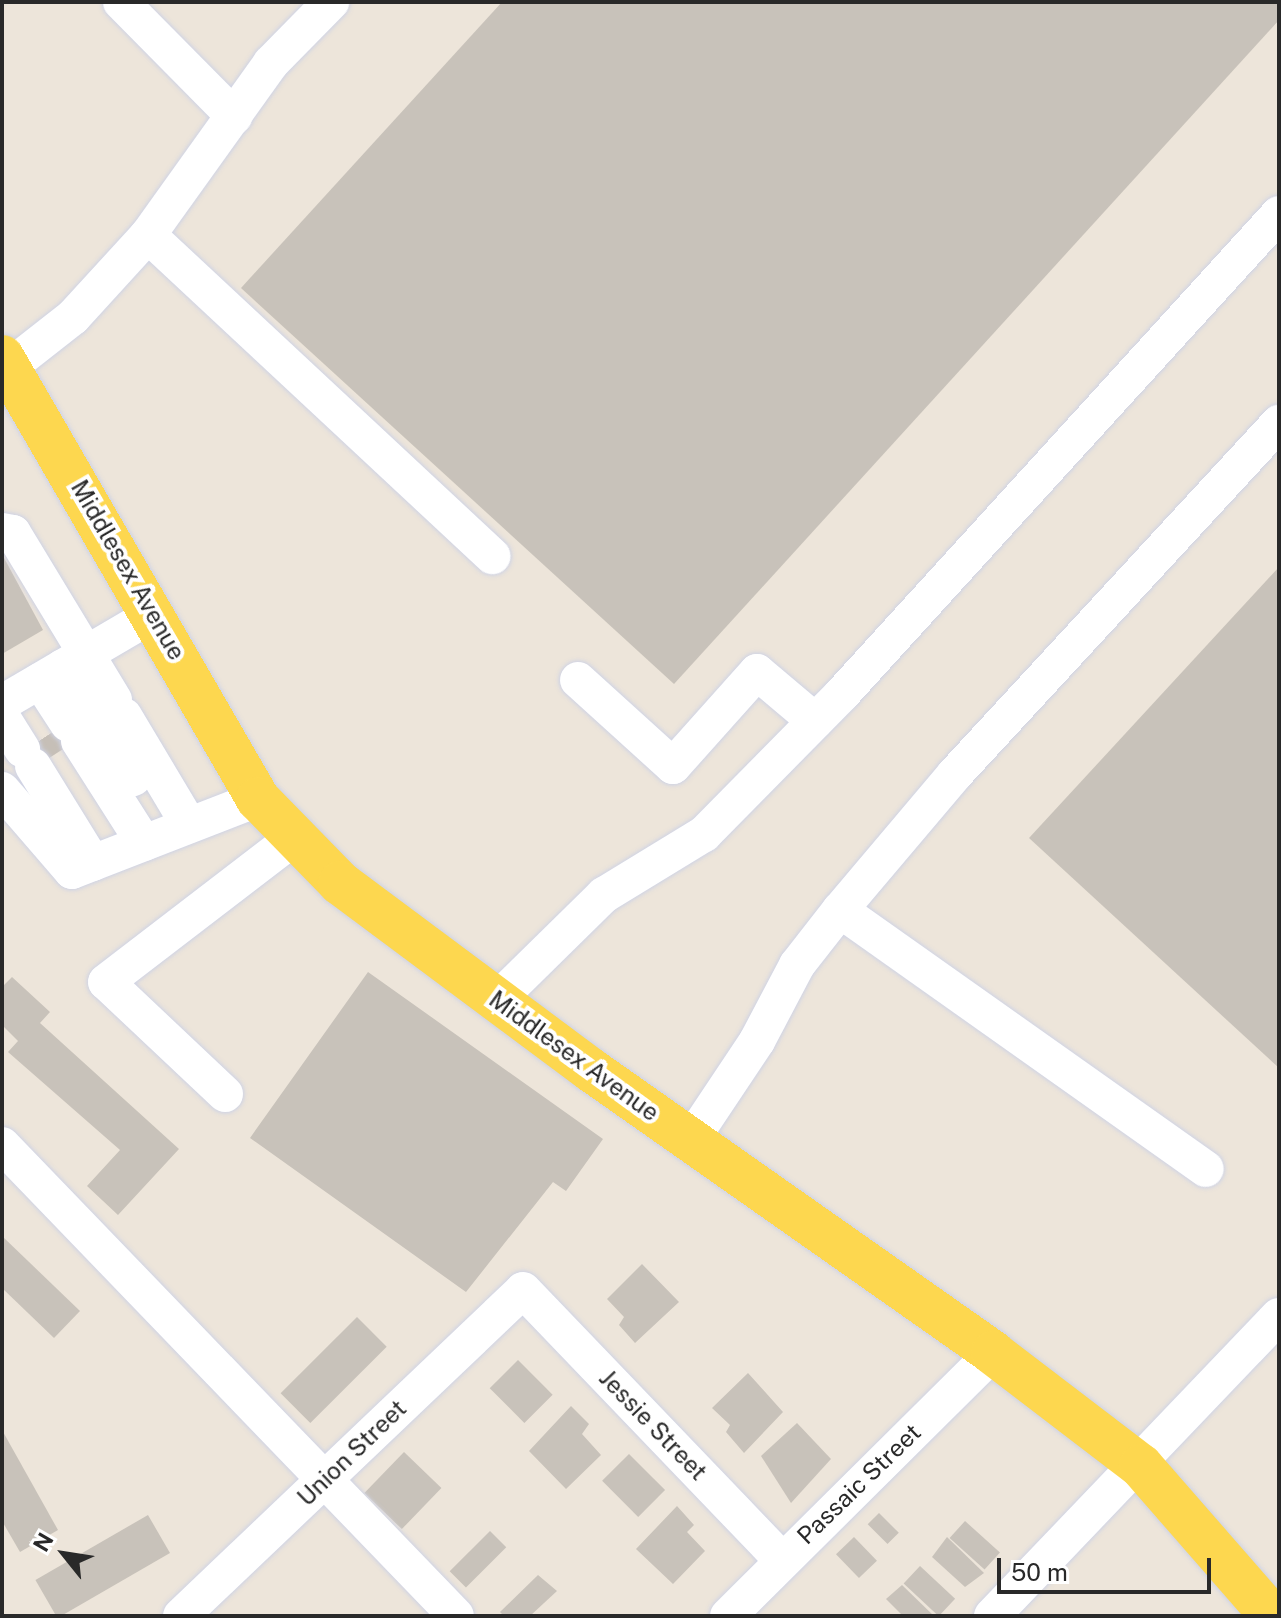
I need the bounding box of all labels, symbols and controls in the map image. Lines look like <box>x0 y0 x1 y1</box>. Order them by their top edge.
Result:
street label: Middlesex Avenue <box>65 475 191 665</box>
street label: Middlesex Avenue <box>483 985 665 1127</box>
street label: Jessie Street <box>593 1364 713 1486</box>
street label: Union Street <box>292 1394 412 1512</box>
street label: Passaic Street <box>791 1418 927 1550</box>
north arrow <box>24 1514 104 1594</box>
text: N <box>28 1528 59 1556</box>
scale bar <box>1001 1542 1215 1592</box>
text: 50 m <box>1011 1558 1068 1586</box>

